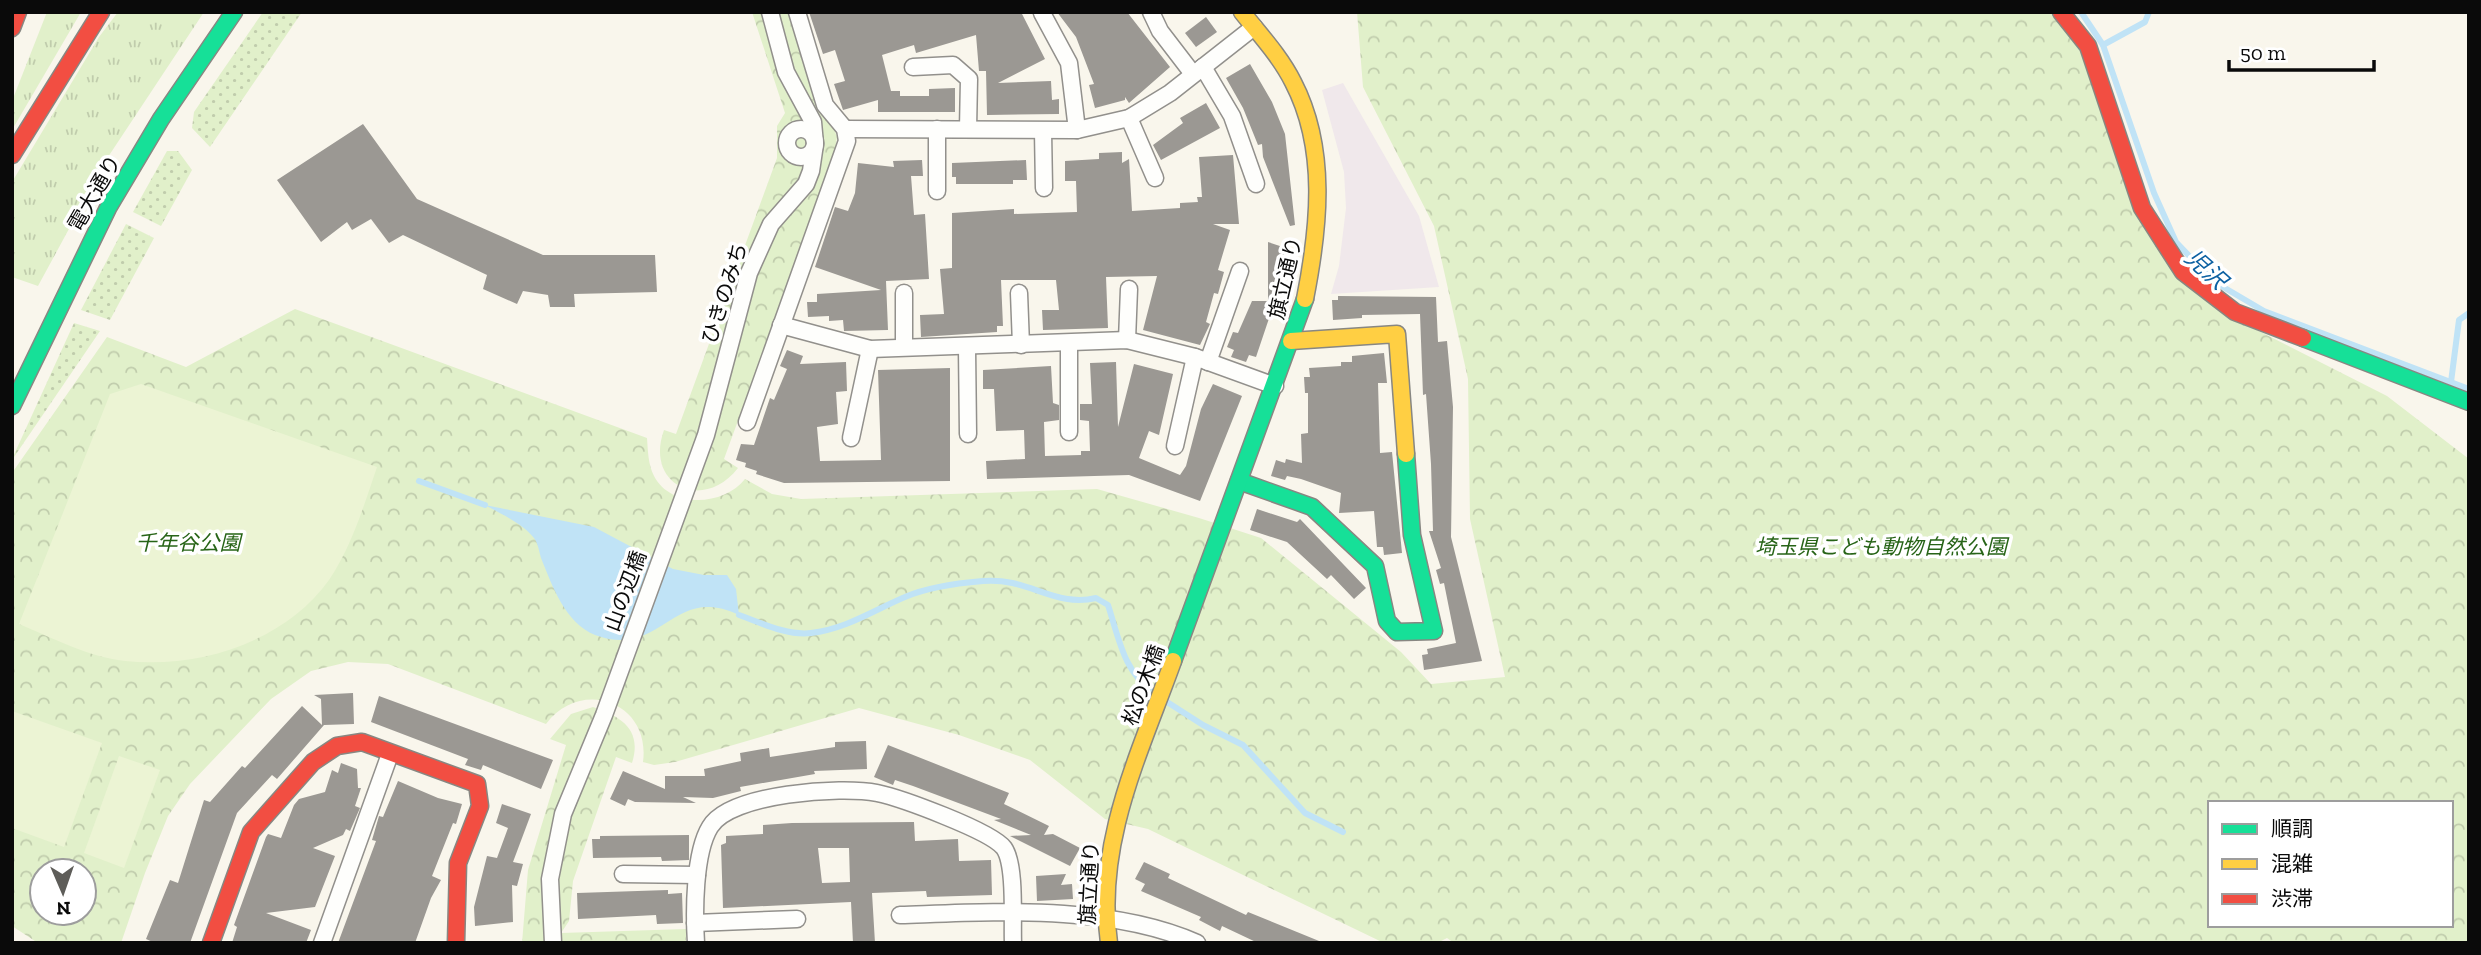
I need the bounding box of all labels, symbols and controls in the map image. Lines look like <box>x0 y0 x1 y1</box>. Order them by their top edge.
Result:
scale bar <box>2229 28 2374 72</box>
text: 50 m <box>2240 40 2286 65</box>
street label: 電大通り <box>62 150 126 236</box>
street label: 旗立通り <box>1263 234 1307 322</box>
street label: ひきのみち <box>696 239 752 347</box>
water label: 児沢 <box>2180 243 2235 297</box>
park label: 千年谷公園 <box>136 530 243 555</box>
park label: 埼玉県こども動物自然公園 <box>1755 534 2010 559</box>
street label: 山の辺橋 <box>599 547 651 635</box>
street label: 松の木橋 <box>1117 641 1169 729</box>
legend <box>2208 801 2453 927</box>
text: 順調 <box>2271 816 2313 841</box>
street label: 旗立通り <box>1074 840 1104 926</box>
text: 混雑 <box>2271 851 2313 876</box>
north arrow <box>28 857 98 927</box>
text: 渋滞 <box>2271 886 2313 911</box>
text: N <box>56 897 71 920</box>

